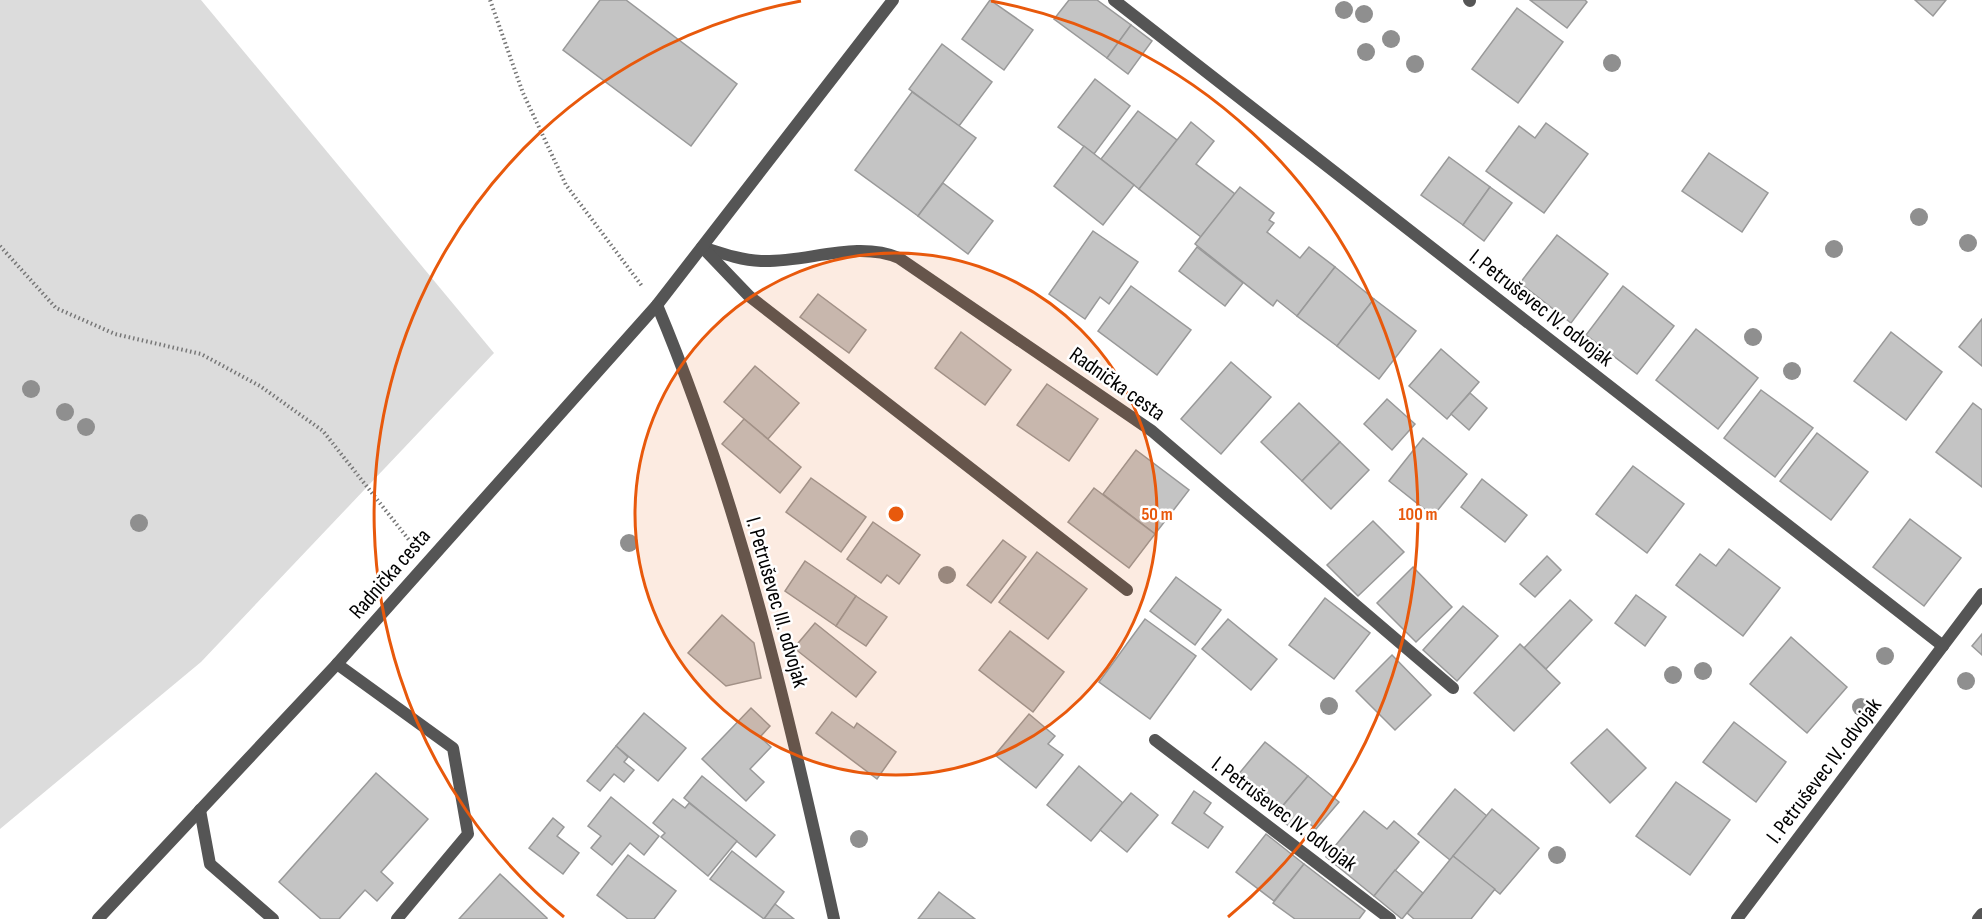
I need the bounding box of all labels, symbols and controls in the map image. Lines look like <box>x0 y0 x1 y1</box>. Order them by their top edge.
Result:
street label: I. Petruševec IV. odvojak <box>1464 244 1619 373</box>
street label: Radnička cesta <box>1064 341 1170 427</box>
centre of rings <box>886 504 906 524</box>
text: 50 m <box>1141 504 1173 525</box>
text: 100 m <box>1399 504 1438 525</box>
street label: I. Petruševec III. odvojak <box>739 514 814 691</box>
street label: Radnička cesta <box>344 523 437 625</box>
street label: I. Petruševec IV. odvojak <box>1761 692 1888 849</box>
street label: I. Petruševec IV. odvojak <box>1206 751 1363 878</box>

